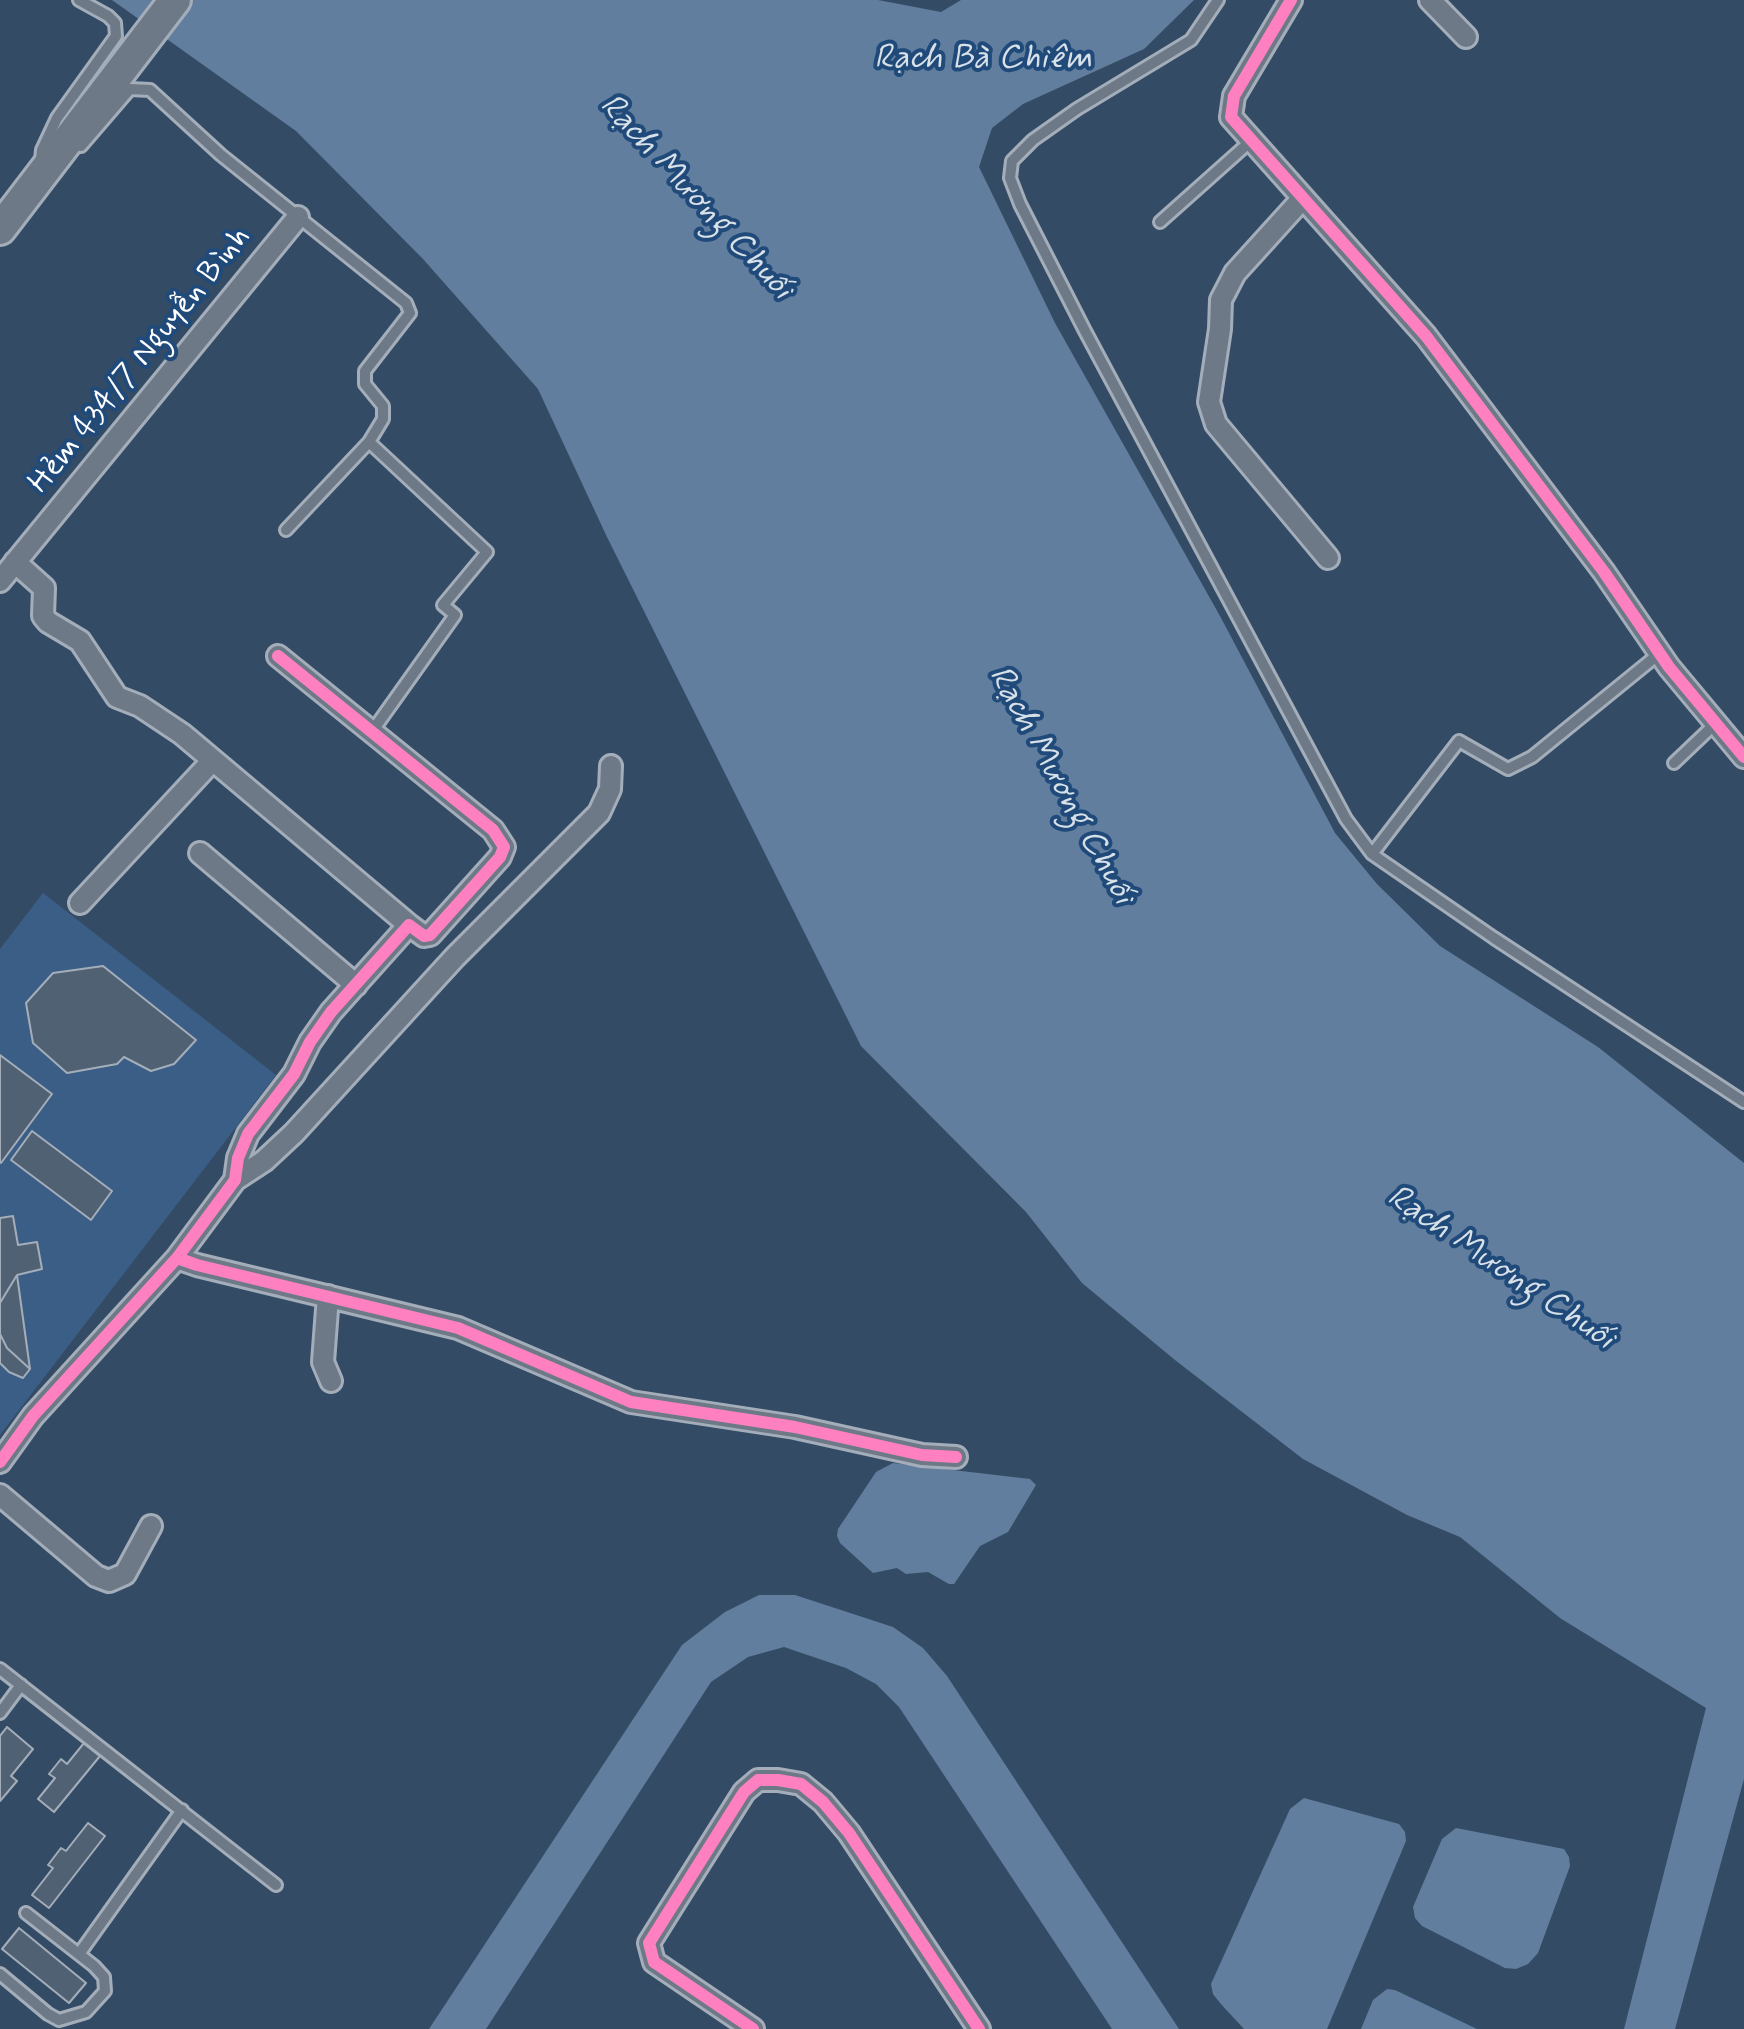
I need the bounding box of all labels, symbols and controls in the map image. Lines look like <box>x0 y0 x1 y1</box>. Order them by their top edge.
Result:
water label: Rạch Bà Chiêm <box>874 40 1092 80</box>
water label: Rạch Mương Chuối <box>589 87 801 309</box>
street label: Hẻm 434/7 Nguyễn Bình <box>22 220 260 502</box>
water label: Rạch Mương Chuối <box>978 660 1142 912</box>
water label: Rạch Mương Chuối <box>1378 1178 1622 1360</box>

